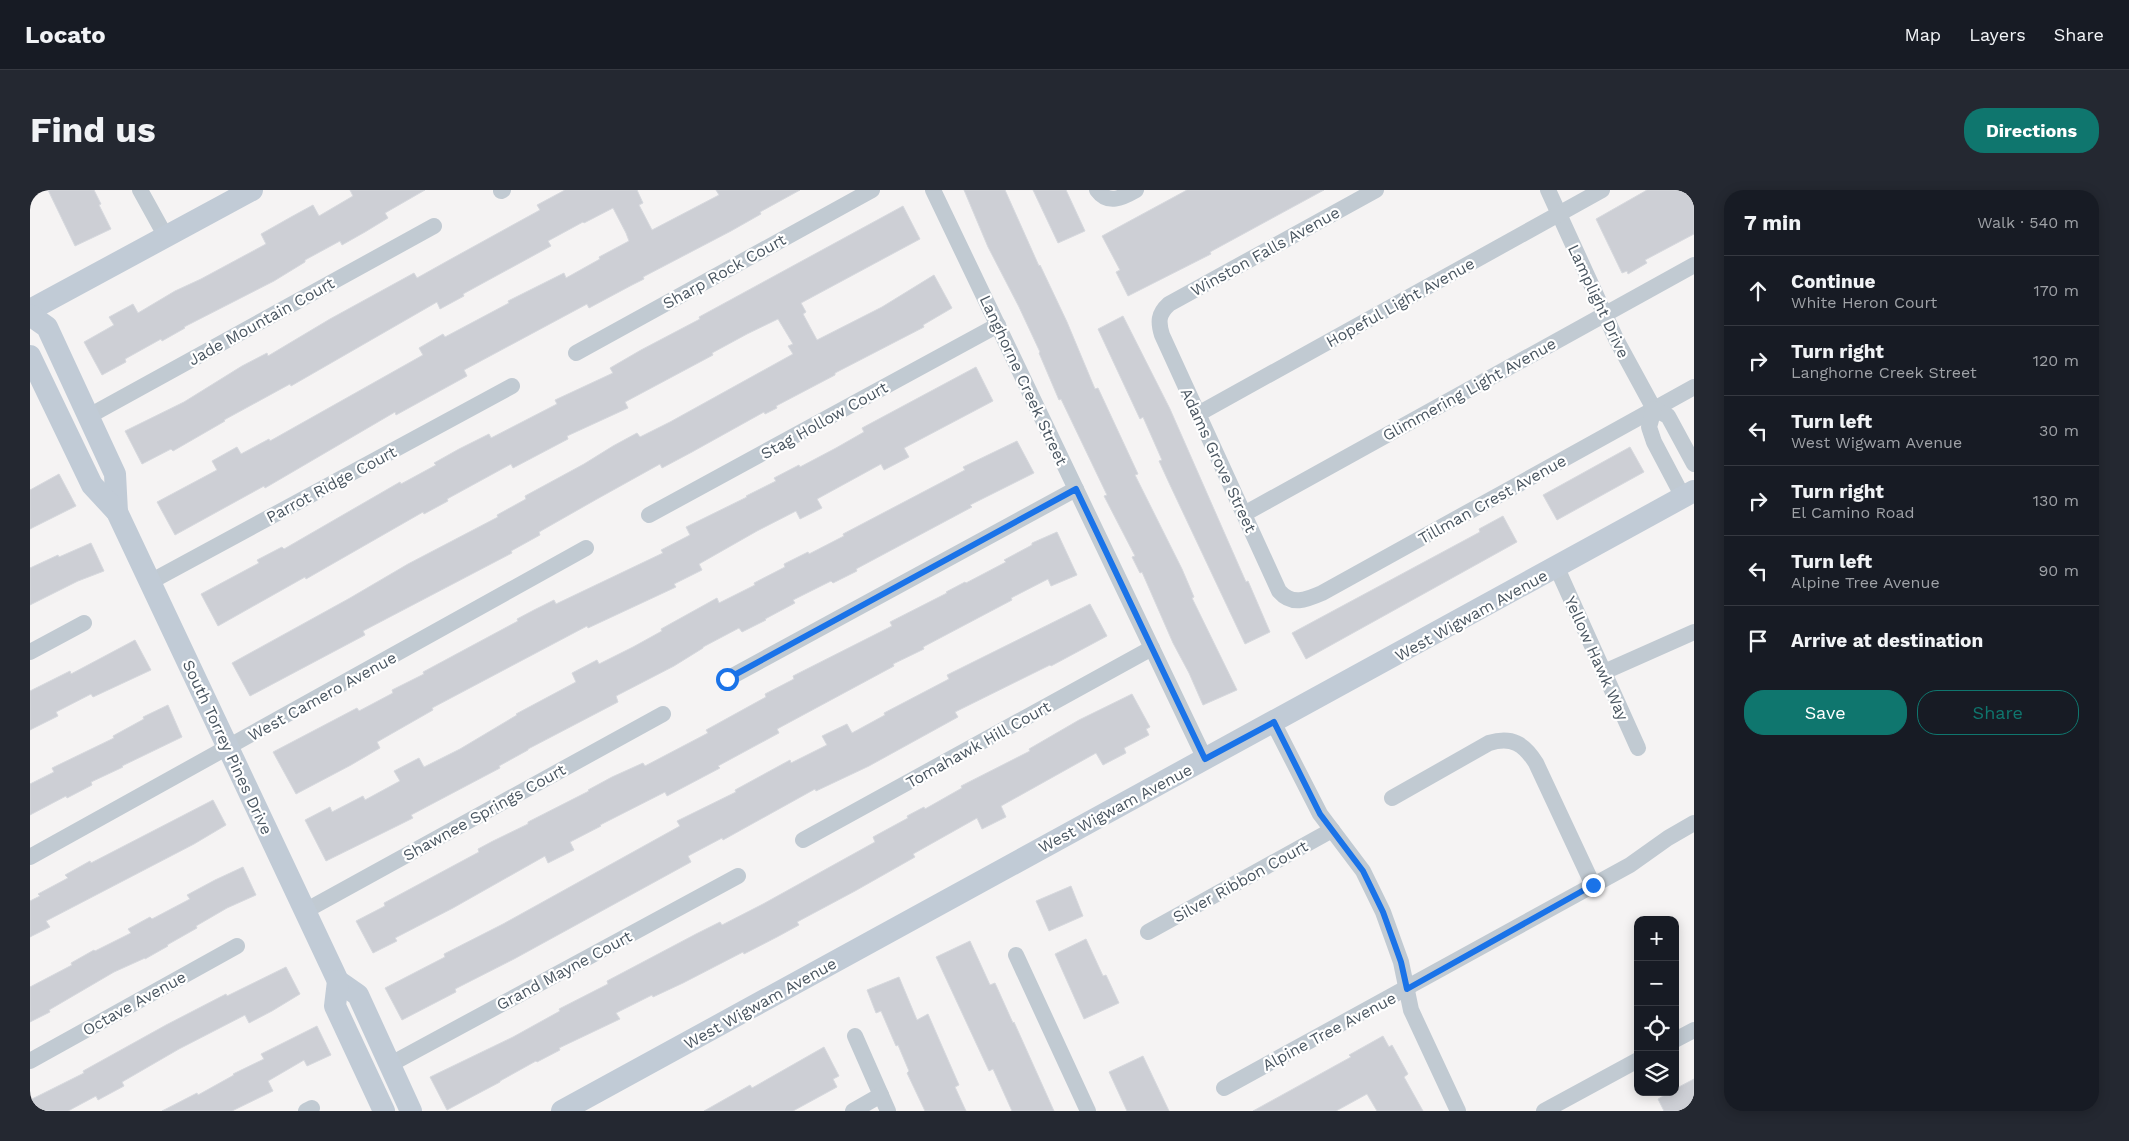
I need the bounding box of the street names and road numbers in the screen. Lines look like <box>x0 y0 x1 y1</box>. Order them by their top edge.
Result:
street label: Winston Falls Avenue <box>1187 203 1343 300</box>
street label: Sharp Rock Court <box>659 230 789 313</box>
street label: Lamplight Drive <box>1564 241 1633 361</box>
street label: Hopeful Light Avenue <box>1323 254 1478 351</box>
street label: Jade Mountain Court <box>185 273 338 369</box>
street label: Langhorne Creek Street <box>976 292 1072 469</box>
street label: Glimmering Light Avenue <box>1379 334 1559 445</box>
street label: Stag Hollow Court <box>758 378 891 463</box>
street label: Adams Grove Street <box>1177 385 1261 536</box>
street label: Parrot Ridge Court <box>263 442 400 527</box>
street label: Tillman Crest Avenue <box>1415 451 1570 548</box>
street label: West Wigwam Avenue <box>1392 566 1551 665</box>
street label: Yellow Hawk Way <box>1561 593 1633 724</box>
street label: West Camero Avenue <box>245 648 400 745</box>
street label: South Torrey Pines Drive <box>179 657 276 838</box>
street label: Tomahawk Hill Court <box>903 697 1054 792</box>
street label: Shawnee Springs Court <box>400 760 569 865</box>
street label: West Wigwam Avenue <box>1035 760 1195 857</box>
street label: Silver Ribbon Court <box>1170 836 1311 926</box>
street label: Grand Mayne Court <box>493 927 635 1014</box>
street label: West Wigwam Avenue <box>681 954 840 1053</box>
street label: Octave Avenue <box>79 967 189 1040</box>
street label: Alpine Tree Avenue <box>1259 988 1399 1075</box>

